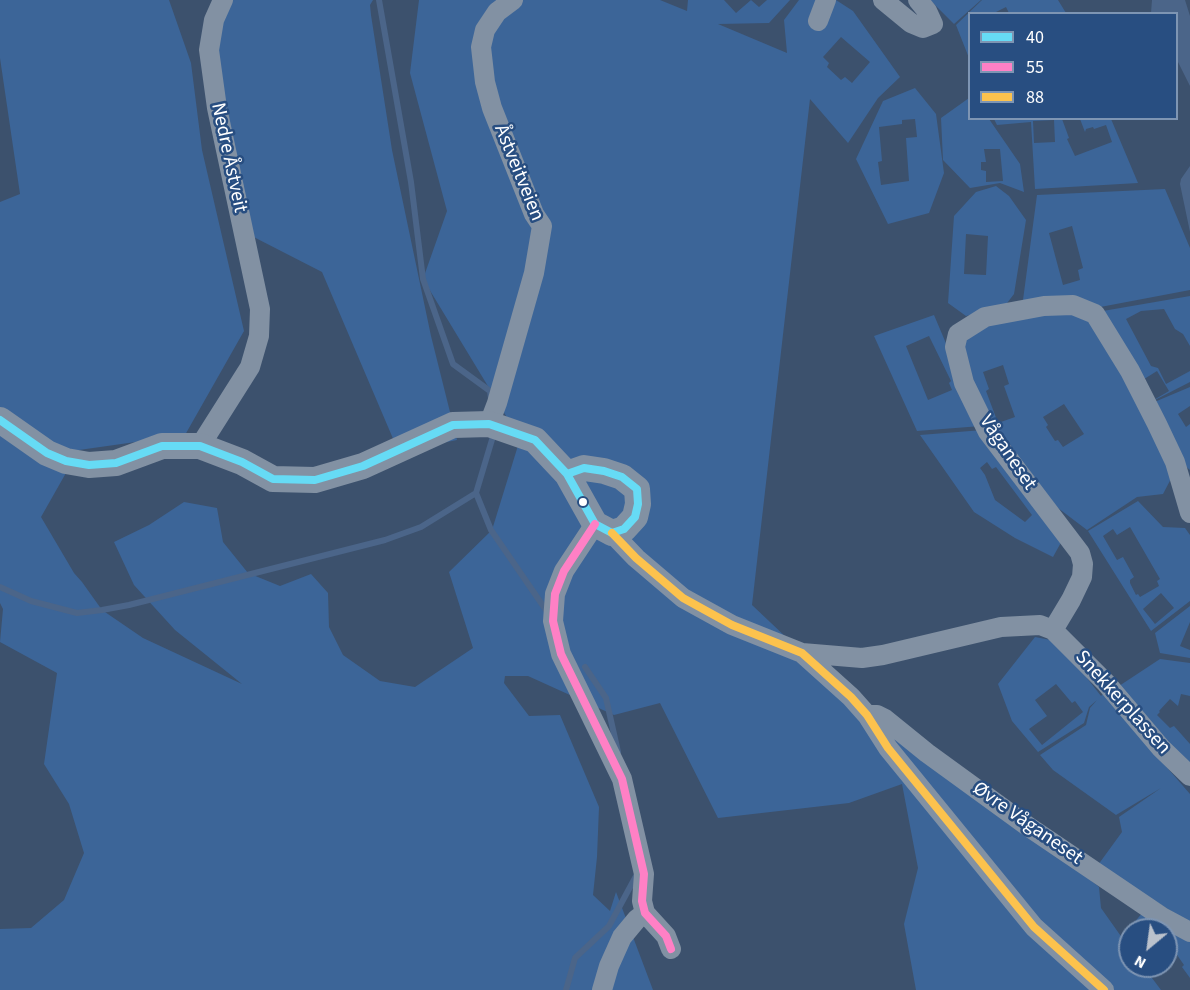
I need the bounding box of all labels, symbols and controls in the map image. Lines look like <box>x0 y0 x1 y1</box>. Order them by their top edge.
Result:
legend <box>968 12 1178 120</box>
text: 40 <box>1026 25 1044 50</box>
text: 55 <box>1026 55 1044 80</box>
text: 88 <box>1026 85 1044 110</box>
street label: Nedre Åstveit <box>205 101 251 215</box>
street label: Åstveitveien <box>488 121 548 225</box>
street label: Våganeset <box>973 411 1041 495</box>
unlabelled marker <box>577 496 589 508</box>
street label: Snekkerplassen <box>1069 646 1175 760</box>
street label: Øvre Våganeset <box>967 777 1087 871</box>
north arrow <box>1118 918 1178 978</box>
text: N <box>1130 950 1150 974</box>

